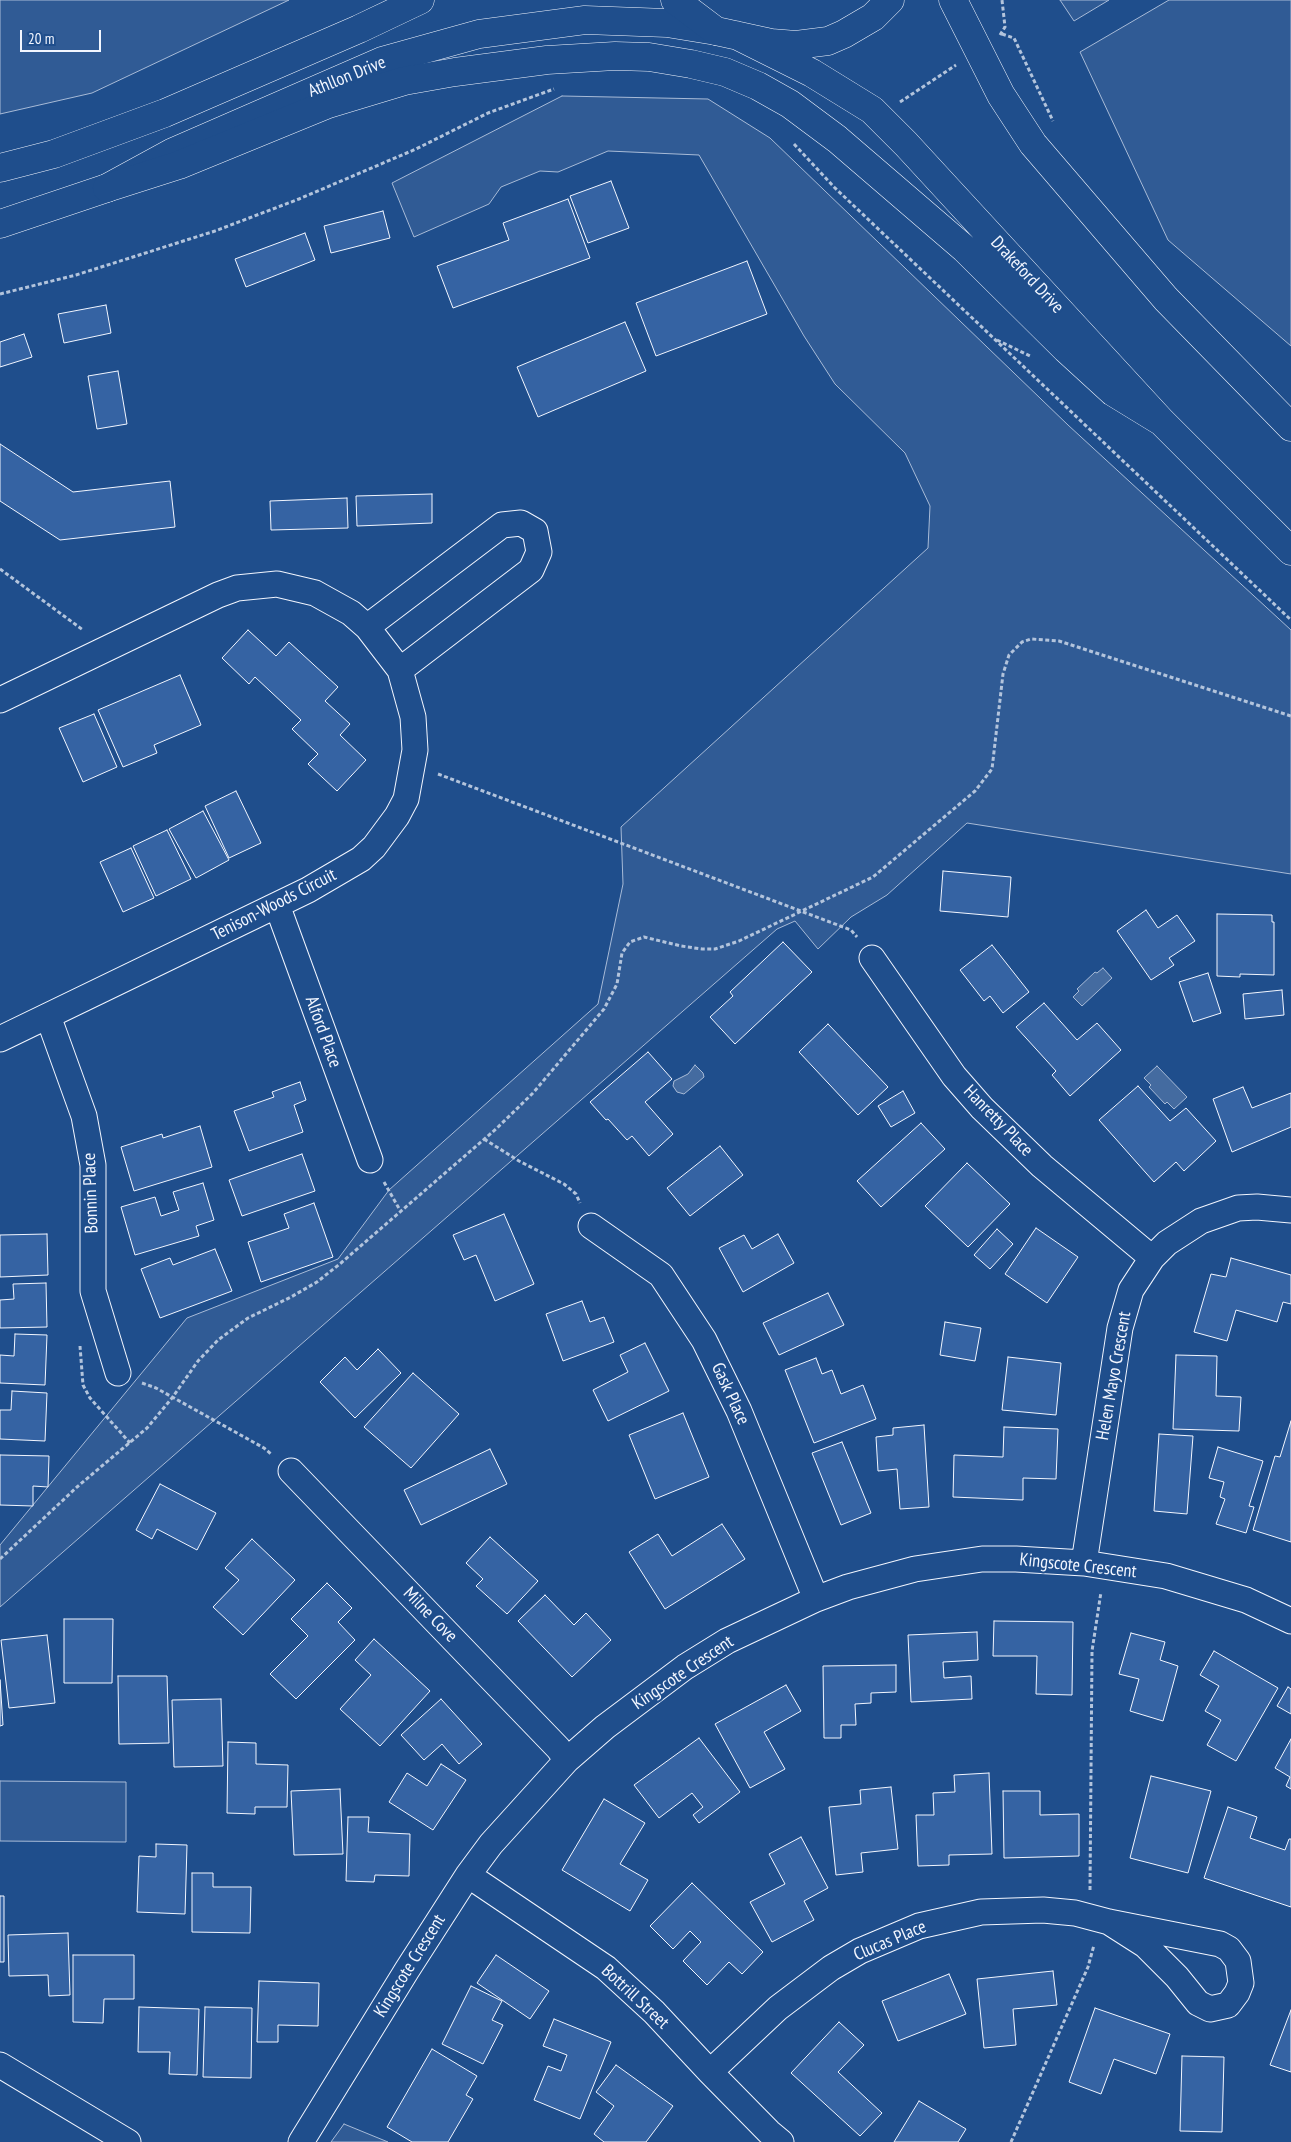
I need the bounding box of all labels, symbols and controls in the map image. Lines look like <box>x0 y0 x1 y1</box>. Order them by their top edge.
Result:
scale bar <box>22 20 104 52</box>
text: 20 m <box>28 29 54 48</box>
street label: Athllon Drive <box>305 52 389 102</box>
street label: Drakeford Drive <box>986 232 1068 318</box>
street label: Tenison-Woods Circuit <box>208 864 340 946</box>
street label: Alford Place <box>300 993 346 1071</box>
street label: Hanretty Place <box>959 1081 1037 1161</box>
street label: Bonnin Place <box>79 1152 103 1234</box>
street label: Helen Mayo Crescent <box>1092 1310 1136 1442</box>
street label: Gask Place <box>706 1360 754 1428</box>
street label: Kingscote Crescent <box>1019 1549 1137 1583</box>
street label: Milne Cove <box>398 1583 462 1647</box>
street label: Kingscote Crescent <box>628 1631 738 1715</box>
street label: Kingscote Crescent <box>370 1911 450 2021</box>
street label: Clucas Place <box>850 1916 930 1966</box>
street label: Bottrill Street <box>597 1960 673 2034</box>

